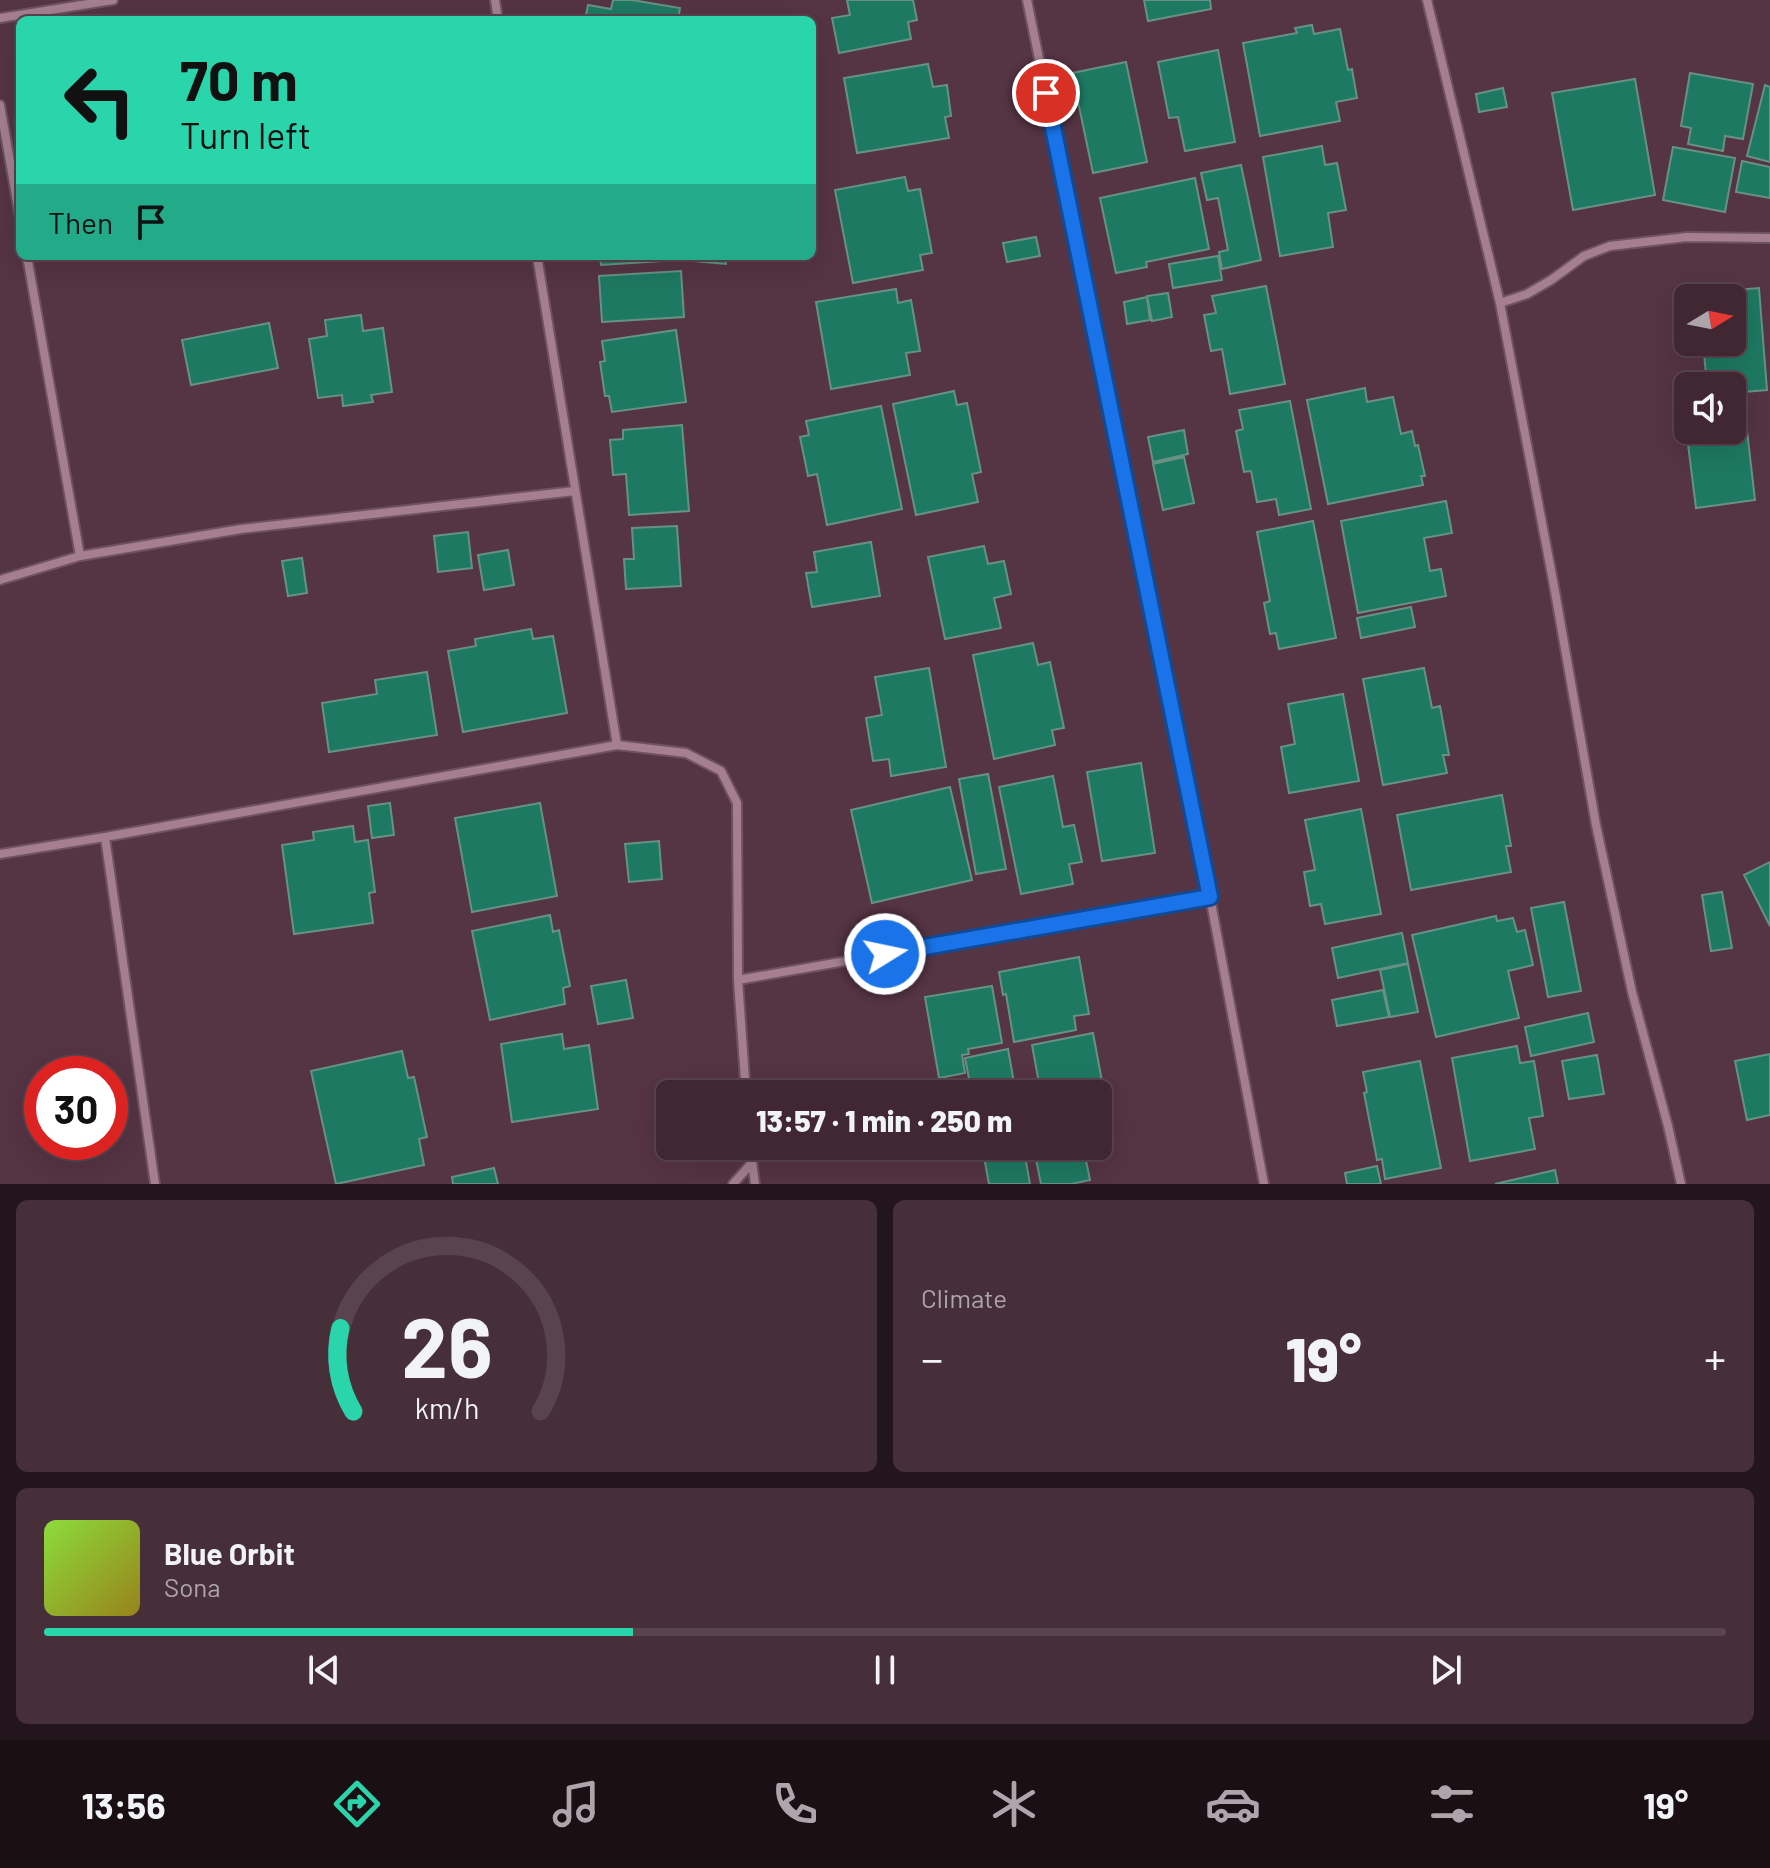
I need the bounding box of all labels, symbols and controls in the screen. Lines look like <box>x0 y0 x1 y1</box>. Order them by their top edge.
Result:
text: 70 m <box>180 45 298 112</box>
icon: left <box>48 48 152 152</box>
pin <box>1012 59 1080 127</box>
icon: arrive <box>1024 71 1068 115</box>
text: Turn left <box>180 113 311 156</box>
icon: arrive <box>129 200 173 244</box>
text: Then <box>48 204 113 240</box>
north arrow <box>1674 284 1746 356</box>
map controls <box>1674 284 1746 444</box>
button: sound <box>1674 372 1746 444</box>
position arrow <box>843 912 927 996</box>
speed limit sign: 30 <box>24 1056 128 1160</box>
text: 13:57 · 1 min · 250 m <box>756 1102 1012 1138</box>
text: Climate <box>921 1282 1007 1313</box>
text: 26 <box>401 1295 492 1395</box>
text: 19° <box>1286 1322 1361 1394</box>
text: − <box>921 1331 943 1384</box>
text: + <box>1704 1331 1726 1384</box>
text: km/h <box>414 1390 479 1425</box>
text: Blue Orbit <box>164 1535 295 1571</box>
text: Sona <box>164 1571 221 1602</box>
icon: previous <box>302 1648 346 1692</box>
icon: pause <box>863 1648 907 1692</box>
icon: next <box>1424 1648 1468 1692</box>
icon: directions <box>329 1776 385 1832</box>
icon: music <box>548 1776 604 1832</box>
icon: phone <box>767 1776 823 1832</box>
icon: climate <box>986 1776 1042 1832</box>
icon: car <box>1205 1776 1261 1832</box>
icon: filters <box>1424 1776 1480 1832</box>
text: 13:56 <box>82 1783 166 1826</box>
text: 19° <box>1643 1783 1688 1826</box>

